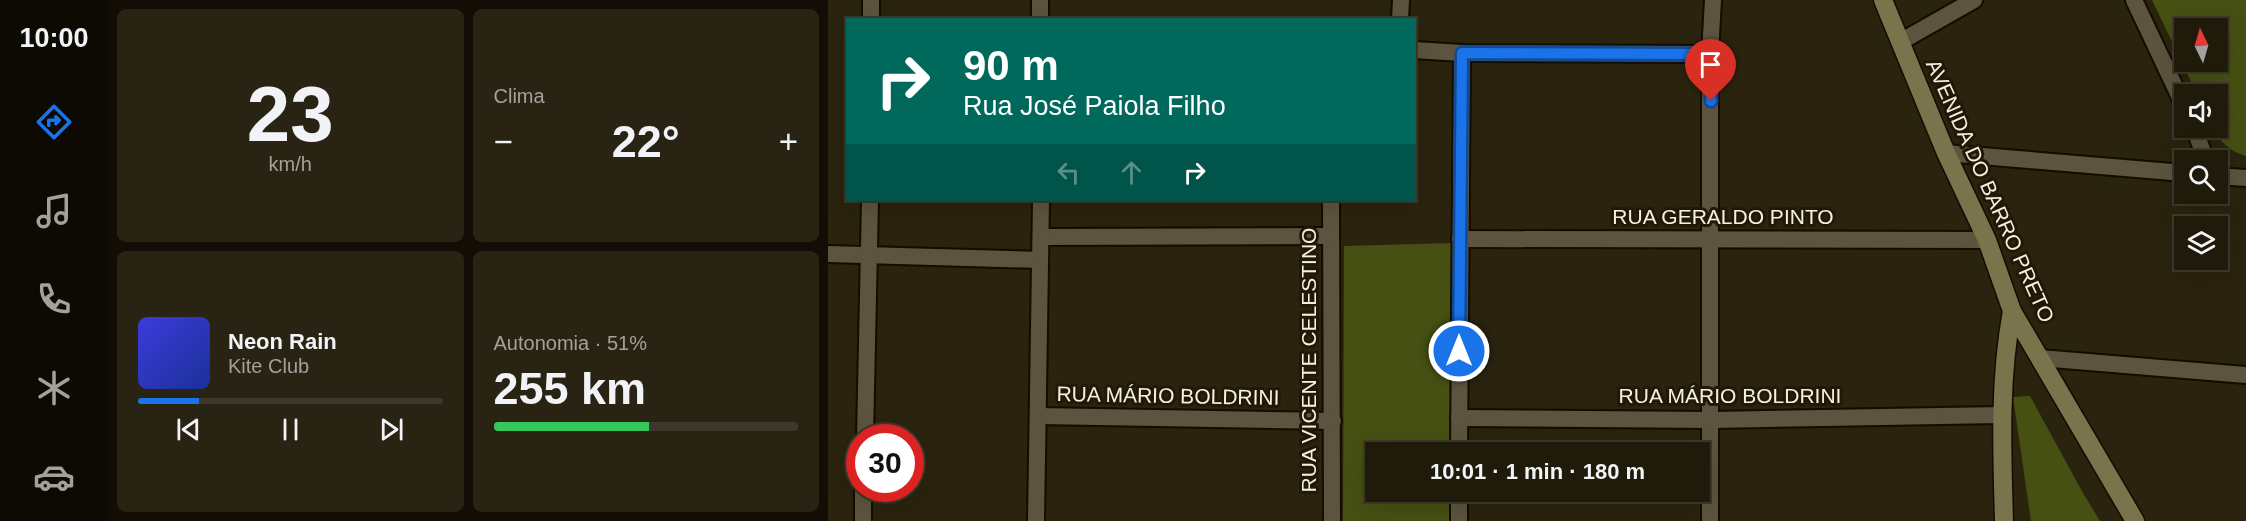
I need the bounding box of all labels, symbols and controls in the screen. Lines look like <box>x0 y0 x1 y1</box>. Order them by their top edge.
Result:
north arrow <box>2174 18 2228 72</box>
map controls <box>2174 18 2228 270</box>
text: 10:00 <box>19 23 89 53</box>
pin <box>1685 39 1736 101</box>
icon: right <box>864 42 942 120</box>
text: 90 m <box>963 42 1059 89</box>
icon: arrive <box>1694 48 1727 81</box>
street label: AVENIDA DO BARRO PRETO <box>1922 56 2059 326</box>
text: 23 <box>247 70 334 158</box>
button: sound <box>2174 84 2228 138</box>
text: Clima <box>494 85 545 107</box>
text: Rua José Paiola Filho <box>963 91 1226 121</box>
icon: directions <box>33 101 75 143</box>
text: 22° <box>612 116 680 167</box>
text: − <box>494 123 513 160</box>
text: + <box>779 123 798 160</box>
button: search <box>2174 150 2228 204</box>
text: km/h <box>269 153 312 175</box>
icon: left <box>1052 156 1085 189</box>
icon: ahead <box>1115 156 1148 189</box>
icon: right <box>1178 156 1211 189</box>
icon: music <box>33 190 75 232</box>
street label: RUA GERALDO PINTO <box>1612 205 1834 228</box>
button: layers <box>2174 216 2228 270</box>
street label: RUA VICENTE CELESTINO <box>1297 228 1320 492</box>
icon: phone <box>33 278 75 320</box>
position arrow <box>1427 319 1491 383</box>
text: Neon Rain <box>228 329 337 354</box>
text: Autonomia · 51% <box>494 332 647 354</box>
text: Kite Club <box>228 355 309 377</box>
text: 255 km <box>494 363 646 414</box>
icon: climate <box>33 367 75 409</box>
street label: RUA MÁRIO BOLDRINI <box>1056 382 1280 409</box>
street label: RUA MÁRIO BOLDRINI <box>1619 384 1841 407</box>
icon: previous <box>172 413 205 446</box>
icon: pause <box>274 413 307 446</box>
icon: next <box>375 413 408 446</box>
speed limit sign: 30 <box>846 424 924 502</box>
icon: car <box>33 456 75 498</box>
text: 10:01 · 1 min · 180 m <box>1430 459 1645 484</box>

